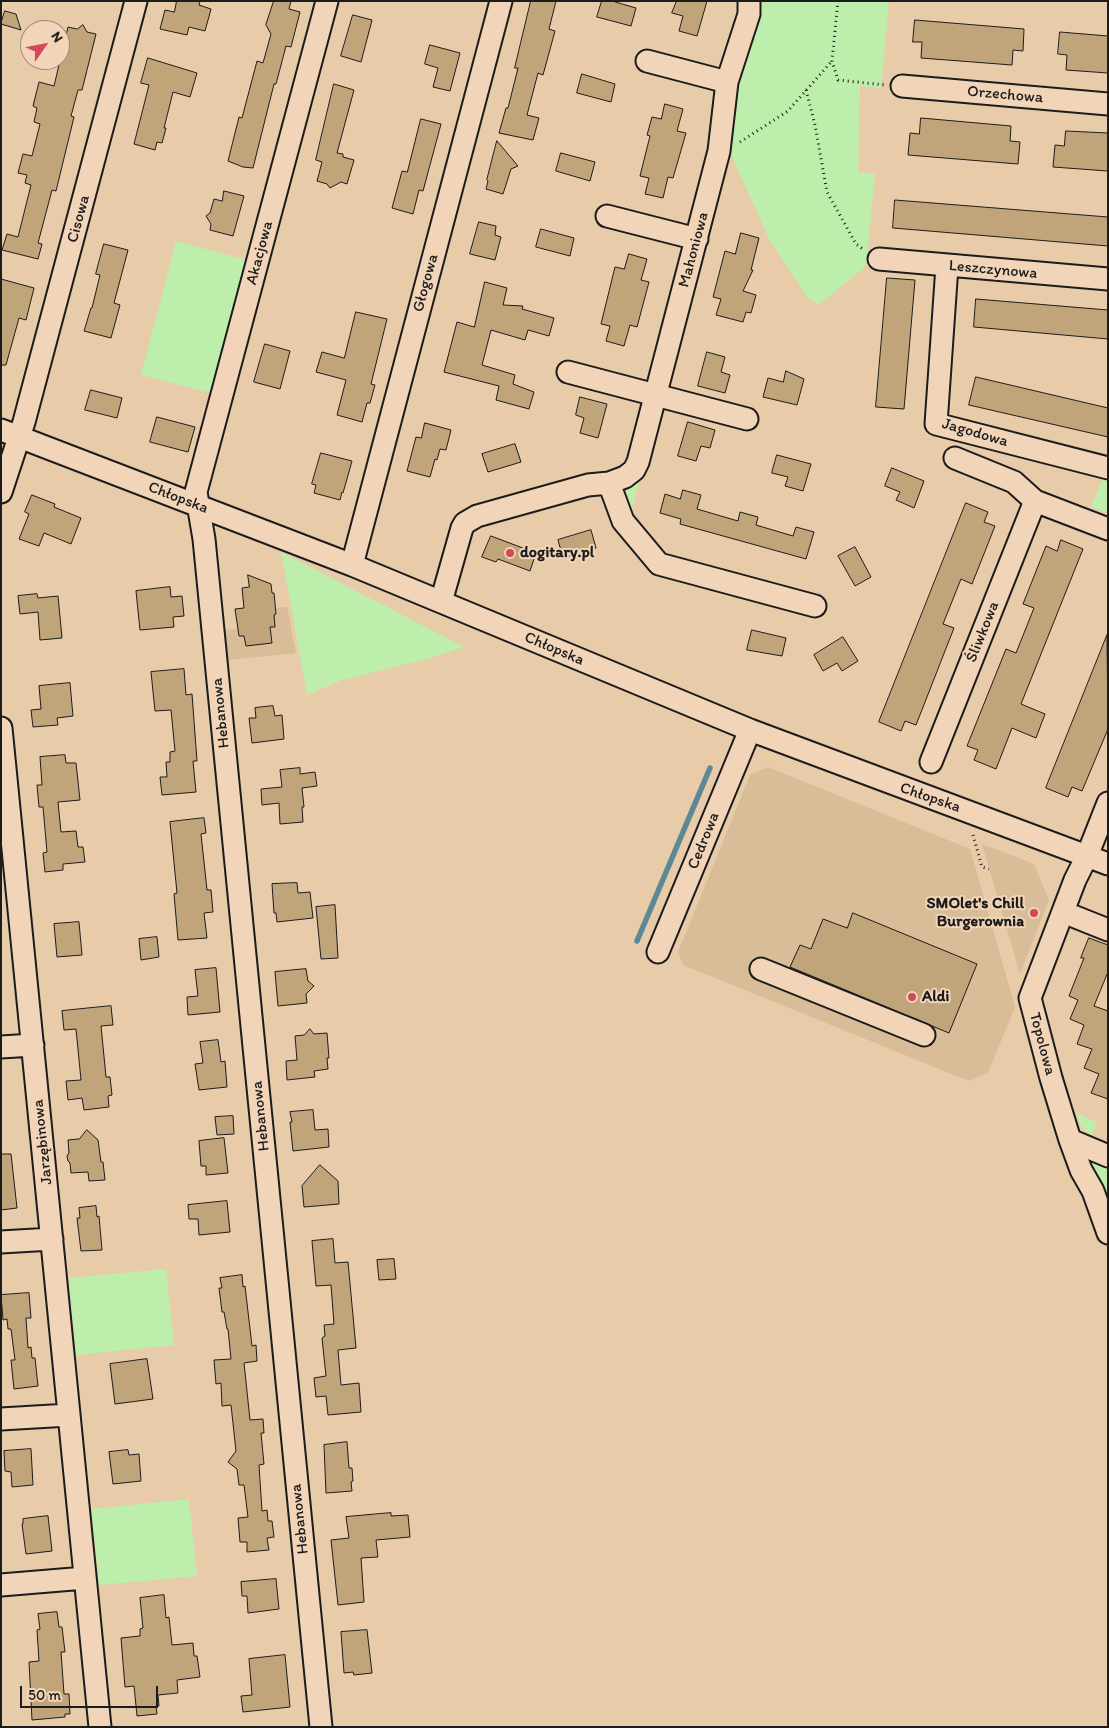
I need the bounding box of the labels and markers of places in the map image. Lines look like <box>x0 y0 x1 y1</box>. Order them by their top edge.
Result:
place label: dogitary.pl <box>520 543 594 563</box>
marker: dogitary.pl <box>504 547 516 559</box>
place label: SMOlet's Chill Burgerownia <box>927 894 1024 932</box>
marker: SMOlet's Chill Burgerownia <box>1028 907 1040 919</box>
place label: Aldi <box>922 987 949 1007</box>
marker: Aldi <box>906 991 918 1003</box>

